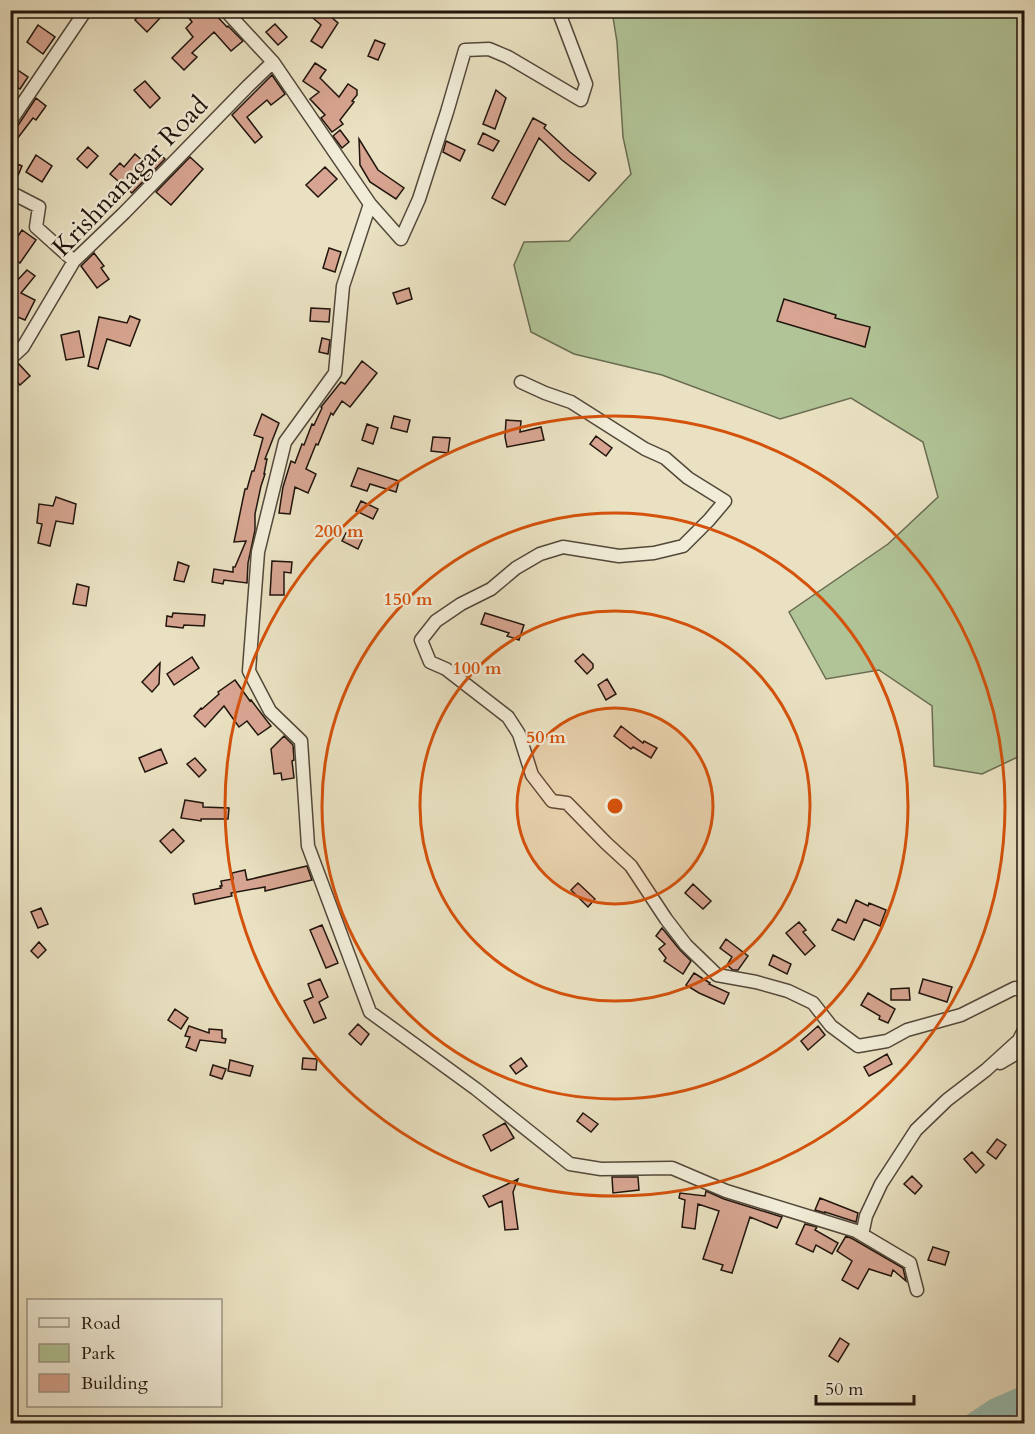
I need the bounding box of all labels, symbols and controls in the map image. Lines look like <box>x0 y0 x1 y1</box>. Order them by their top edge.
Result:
street label: Krishnanagar Road <box>44 88 216 264</box>
text: 200 m <box>314 519 364 544</box>
text: 150 m <box>383 587 433 612</box>
text: 100 m <box>452 656 502 681</box>
text: 50 m <box>526 725 566 750</box>
centre of rings <box>605 796 625 816</box>
legend <box>27 1299 222 1407</box>
text: Road <box>81 1311 121 1336</box>
text: Park <box>81 1341 116 1366</box>
scale bar <box>816 1368 914 1406</box>
text: Building <box>81 1371 149 1396</box>
text: 50 m <box>825 1377 864 1402</box>

